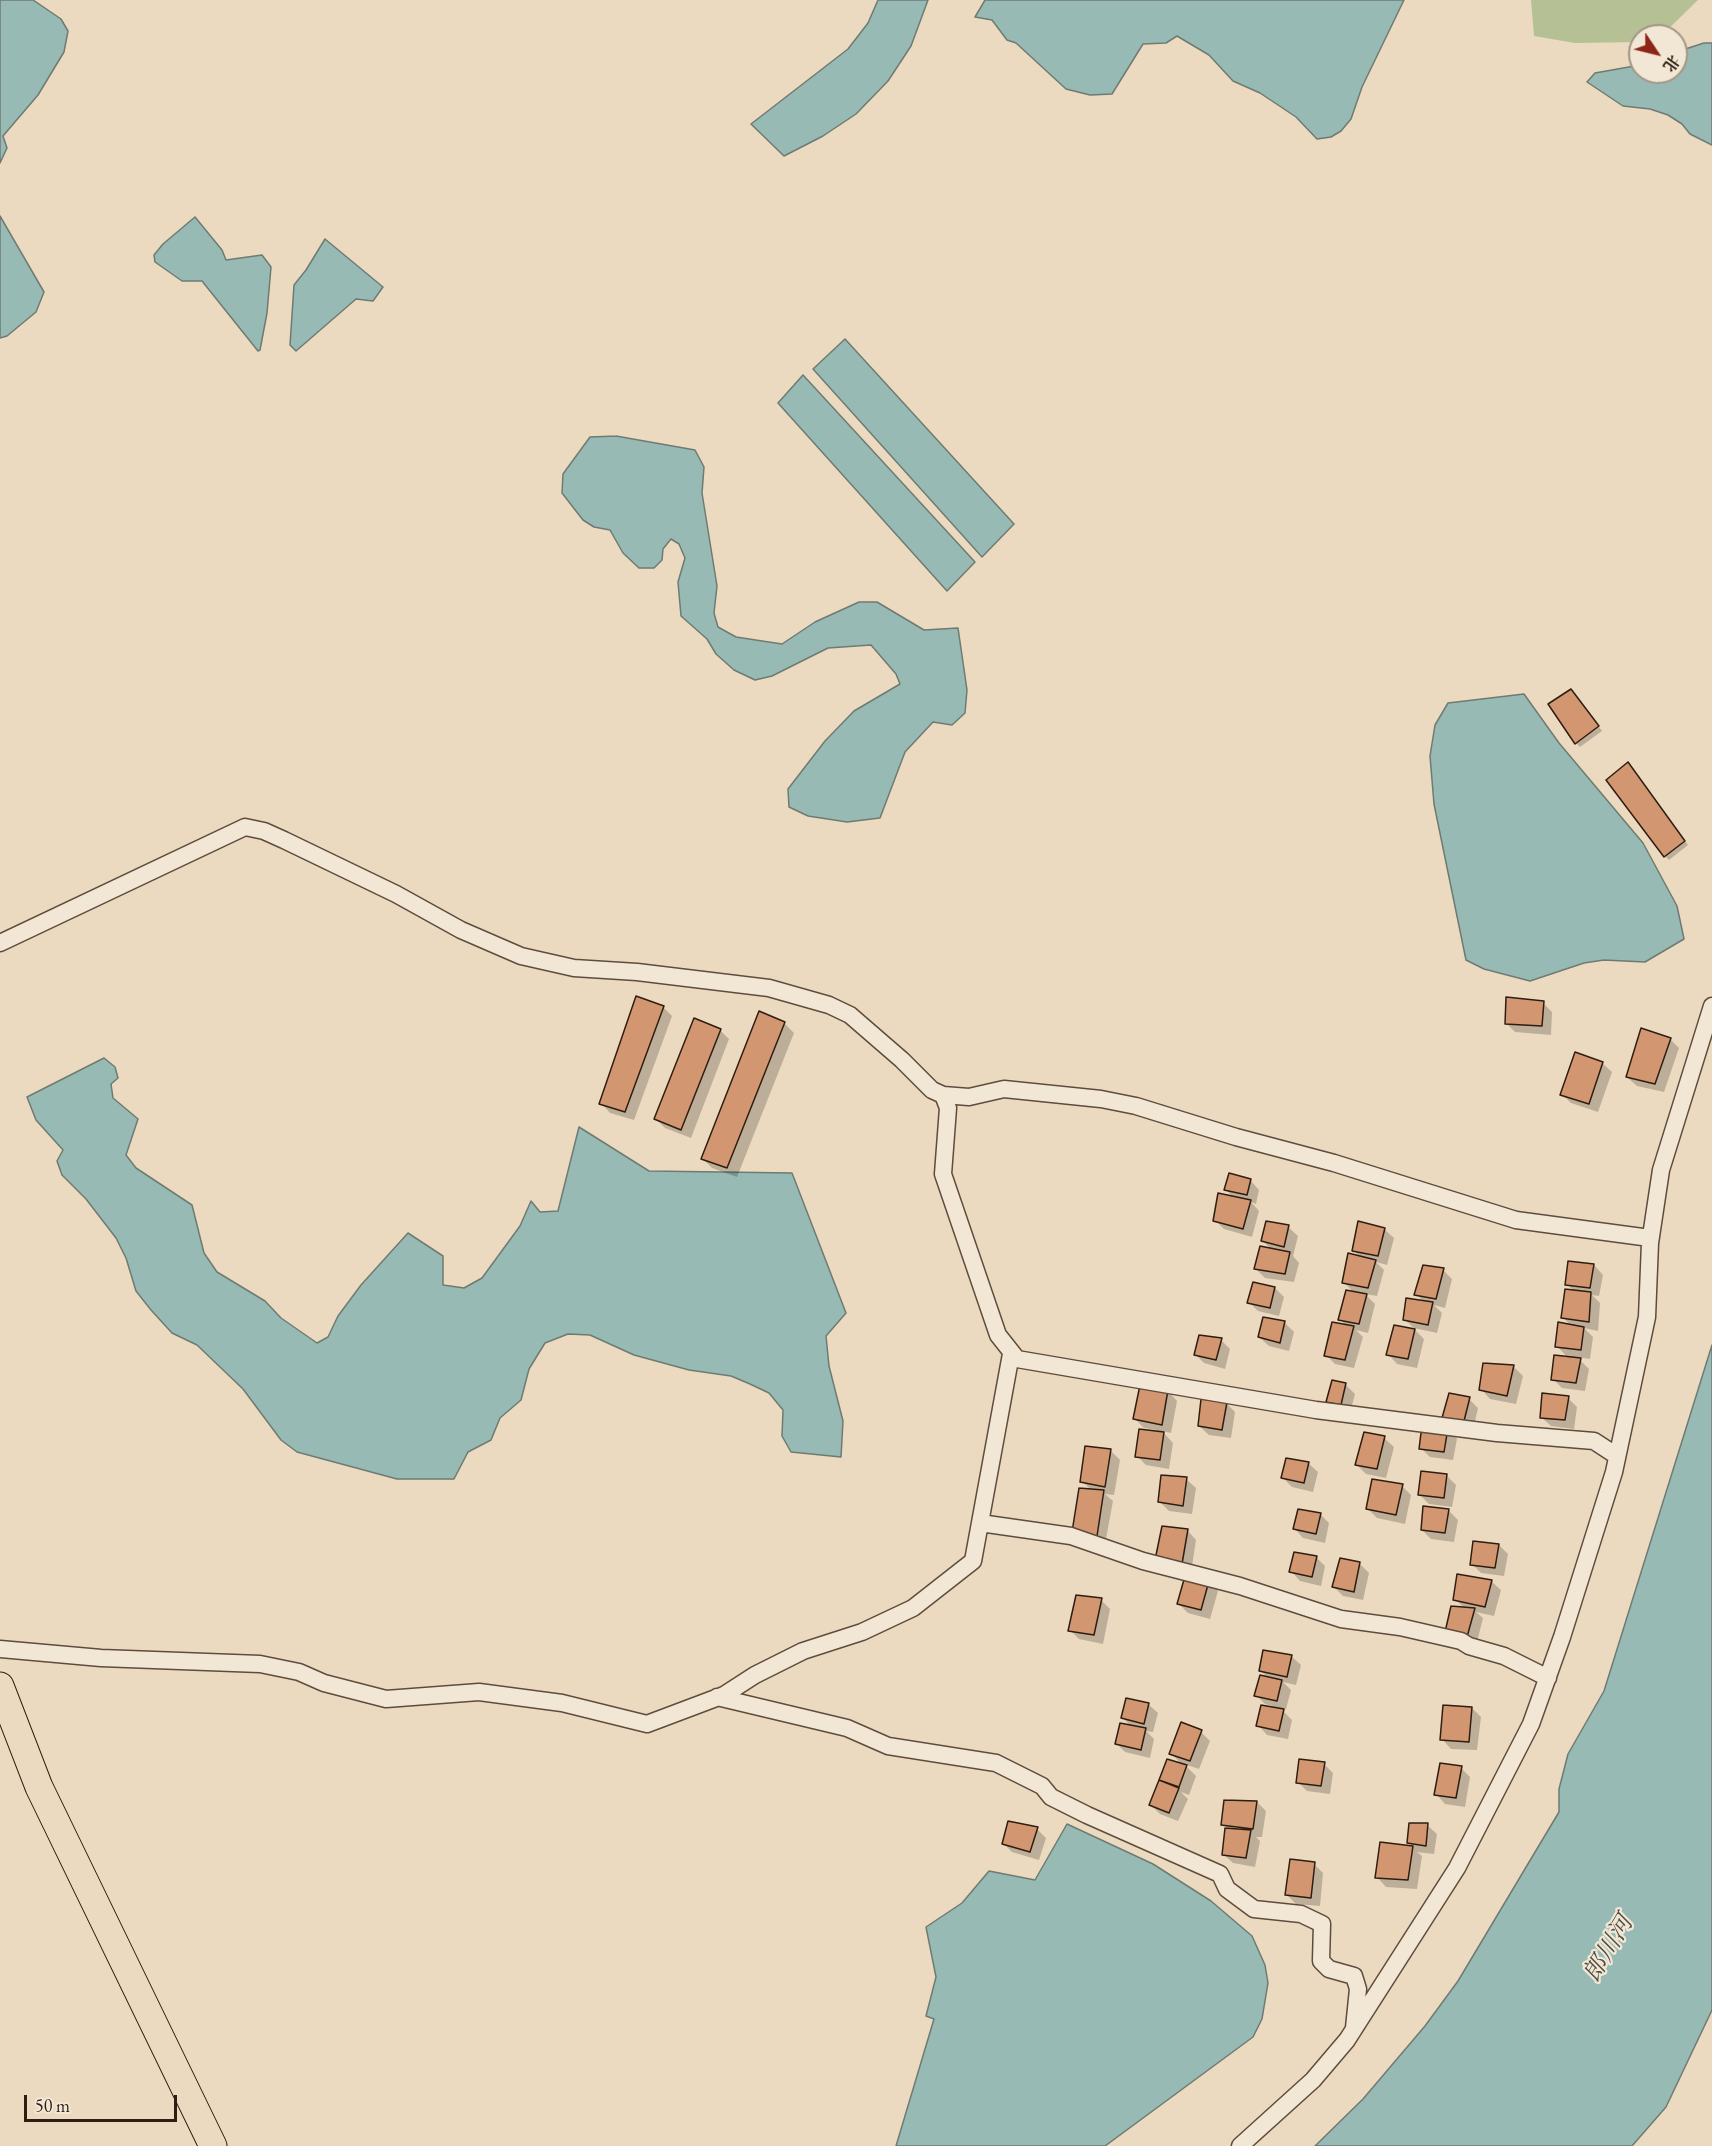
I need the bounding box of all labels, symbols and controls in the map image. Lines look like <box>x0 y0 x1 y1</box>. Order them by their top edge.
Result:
north arrow <box>1628 24 1688 84</box>
text: 北 <box>1658 51 1685 76</box>
water label: 郎川河 <box>1578 1911 1640 1987</box>
scale bar <box>27 2083 180 2121</box>
text: 50 m <box>35 2094 70 2117</box>

